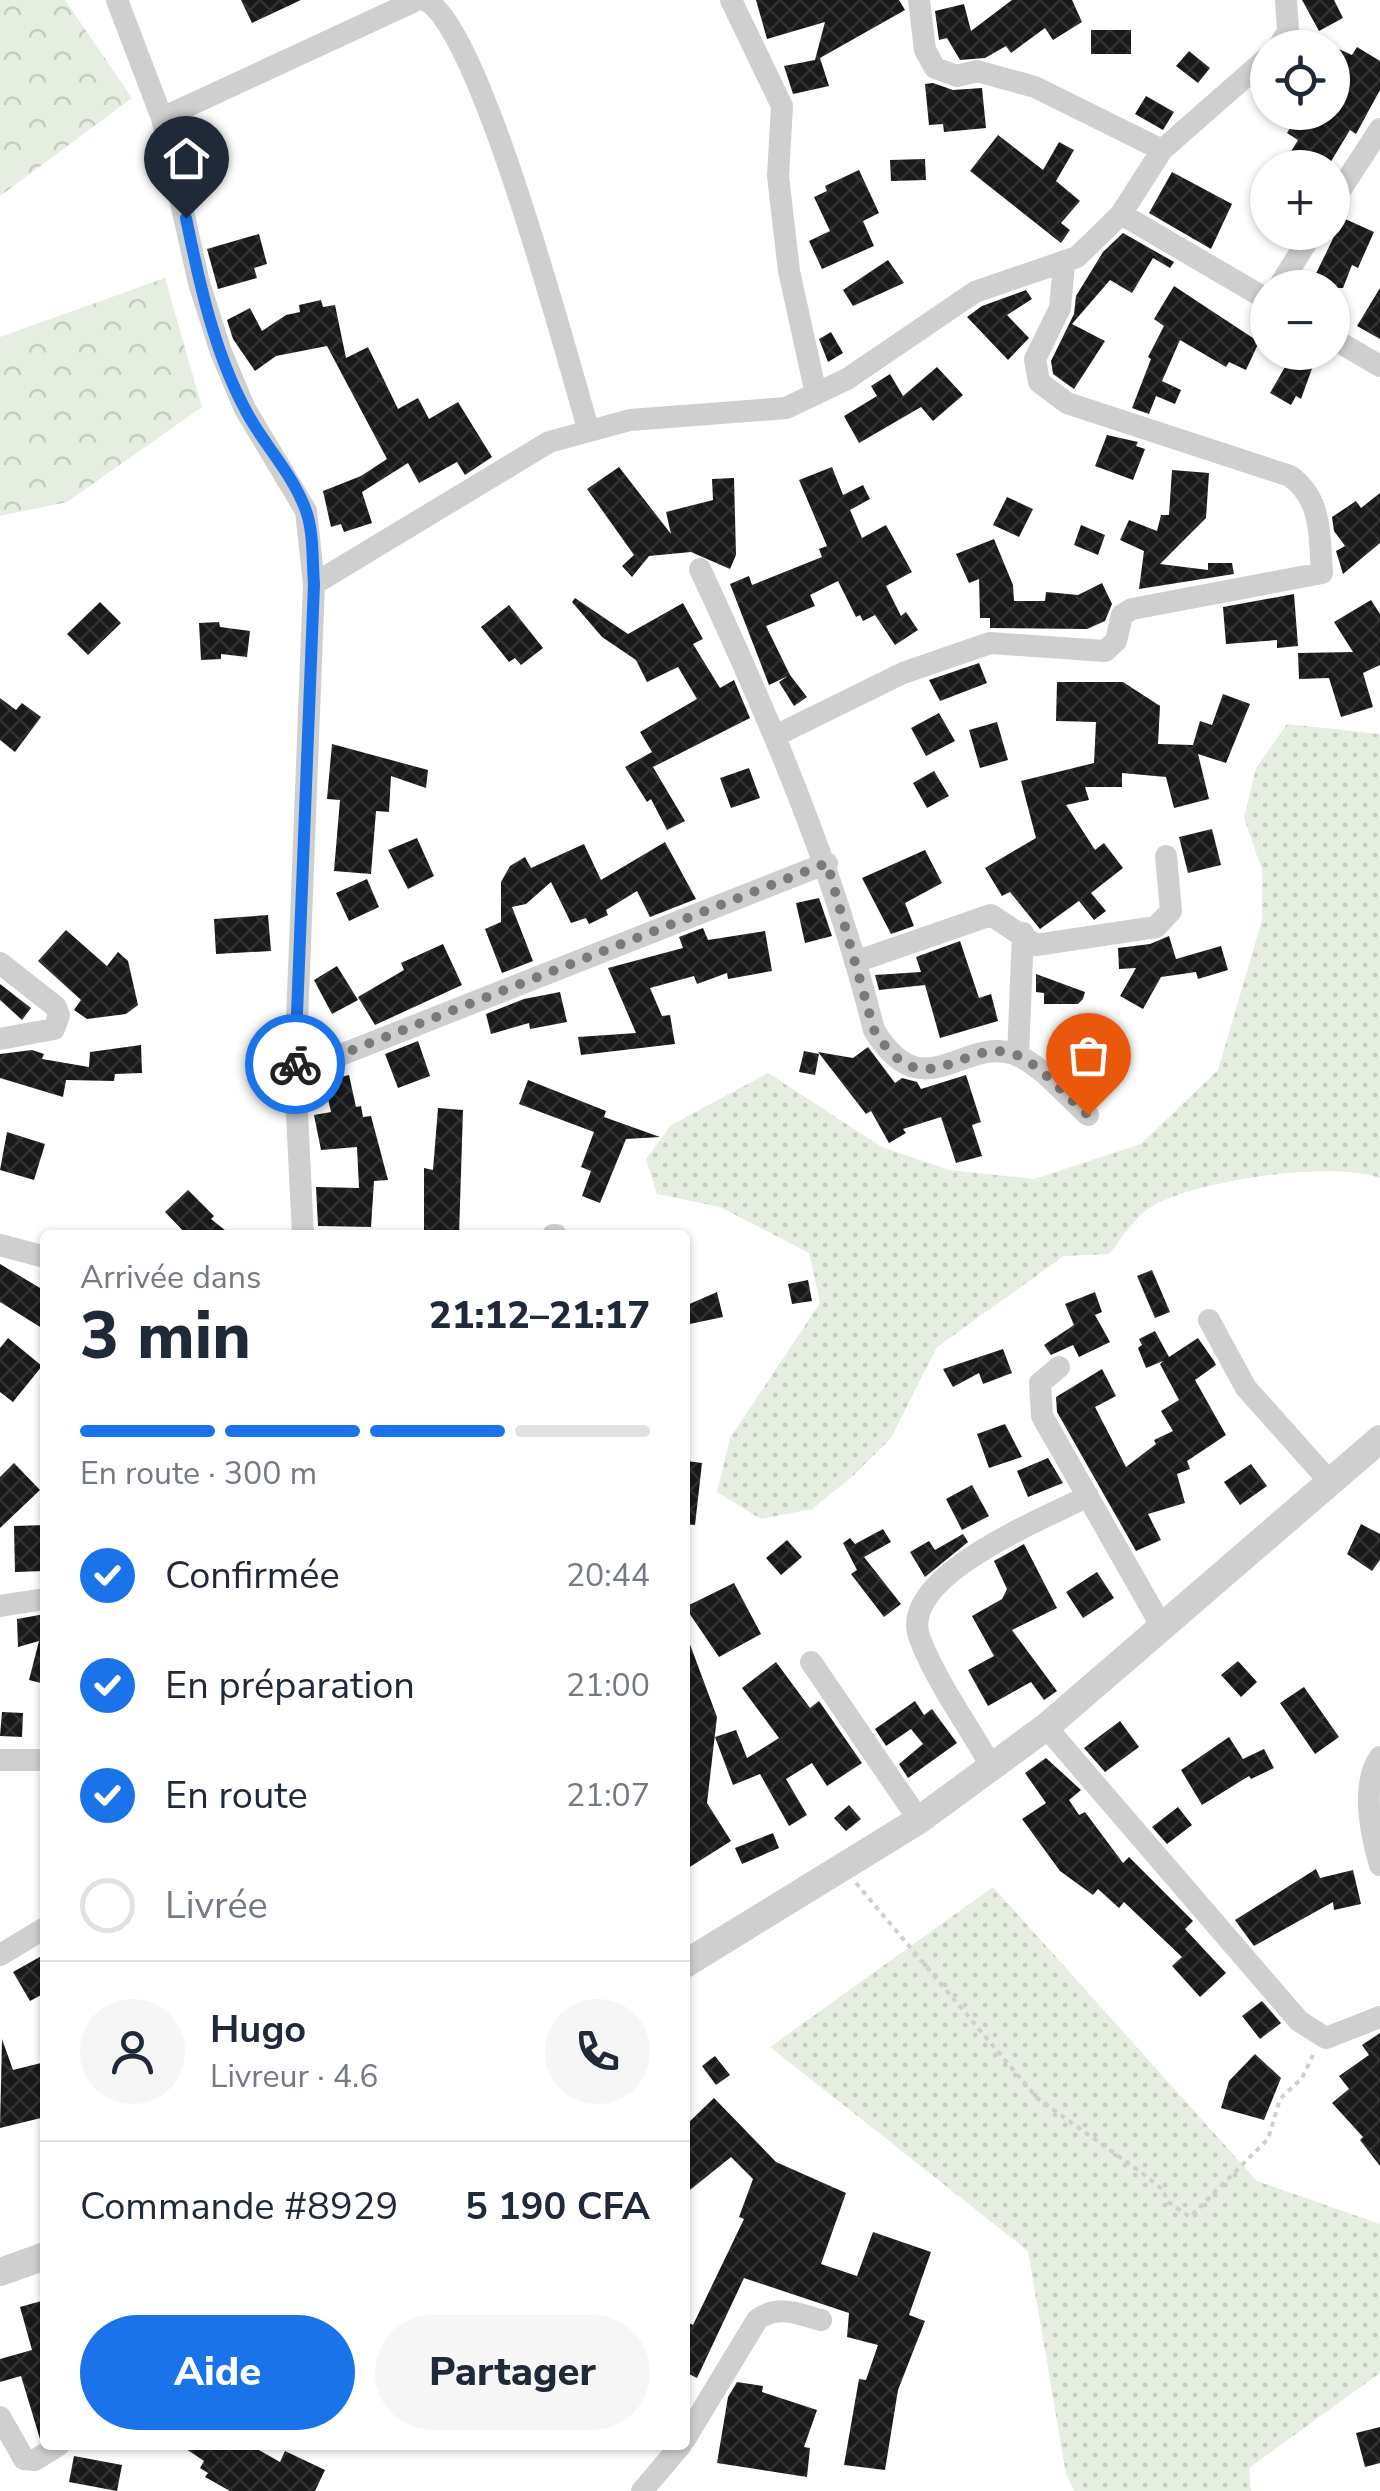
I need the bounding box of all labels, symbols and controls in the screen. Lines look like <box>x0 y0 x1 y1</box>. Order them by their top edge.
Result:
map controls <box>1250 30 1350 370</box>
button: locate <box>1250 30 1350 130</box>
pin <box>144 116 229 219</box>
icon: home <box>159 131 214 186</box>
button: + <box>1250 150 1350 250</box>
button: − <box>1250 270 1350 370</box>
pin <box>1046 1013 1131 1116</box>
courier <box>245 1014 345 1114</box>
icon: bag <box>1061 1028 1116 1083</box>
icon: bike <box>268 1037 323 1092</box>
text: Arrivée dans <box>80 1256 261 1299</box>
text: 21:12–21:17 <box>429 1290 650 1341</box>
text: 3 min <box>80 1292 251 1381</box>
text: En route · 300 m <box>80 1452 317 1495</box>
icon: check <box>80 1548 135 1603</box>
text: Confirmée <box>165 1550 340 1601</box>
text: 20:44 <box>566 1554 650 1597</box>
icon: check <box>80 1658 135 1713</box>
text: En préparation <box>165 1660 415 1711</box>
text: 21:00 <box>566 1664 650 1707</box>
icon: check <box>80 1768 135 1823</box>
text: En route <box>165 1770 308 1821</box>
text: 21:07 <box>566 1774 650 1817</box>
text: Livrée <box>165 1880 268 1931</box>
button: person <box>80 1999 185 2104</box>
button: phone <box>545 1999 650 2104</box>
text: Hugo <box>210 2004 306 2055</box>
text: Livreur · 4.6 <box>210 2055 378 2098</box>
text: Commande #8929 <box>80 2181 398 2232</box>
text: 5 190 CFA <box>465 2181 650 2232</box>
button: Aide <box>80 2315 355 2430</box>
button: Partager <box>375 2315 650 2430</box>

